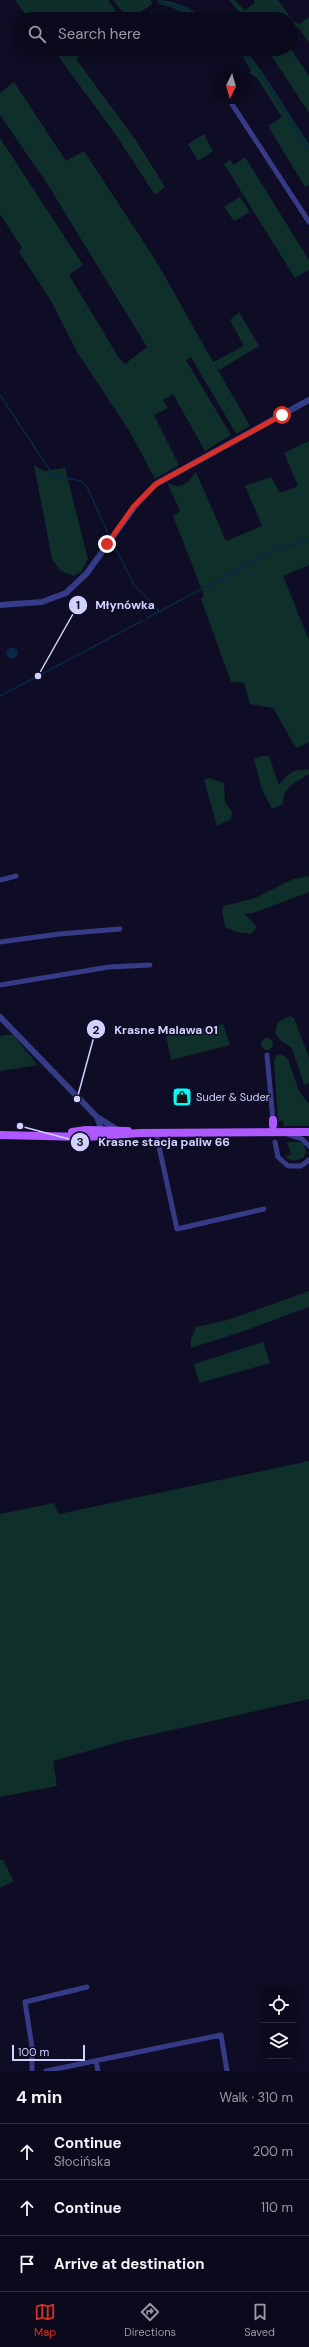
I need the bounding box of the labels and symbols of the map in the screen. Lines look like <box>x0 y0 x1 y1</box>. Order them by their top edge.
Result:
north arrow <box>213 68 249 104</box>
route start <box>273 406 291 424</box>
route end <box>98 535 116 553</box>
callout: Młynówka <box>68 593 163 617</box>
text: 1 <box>76 597 80 613</box>
text: Młynówka <box>95 597 155 613</box>
callout: Krasne Malawa 01 <box>86 1017 226 1041</box>
text: 2 <box>93 1022 100 1038</box>
text: Krasne Malawa 01 <box>114 1022 218 1038</box>
shop icon: Suder & Suder <box>171 1086 193 1108</box>
place label: Suder & Suder <box>196 1090 270 1104</box>
callout: Krasne stacja paliw 66 <box>70 1130 238 1154</box>
text: 3 <box>76 1134 84 1150</box>
text: Krasne stacja paliw 66 <box>98 1134 230 1150</box>
scale bar <box>12 2043 85 2062</box>

